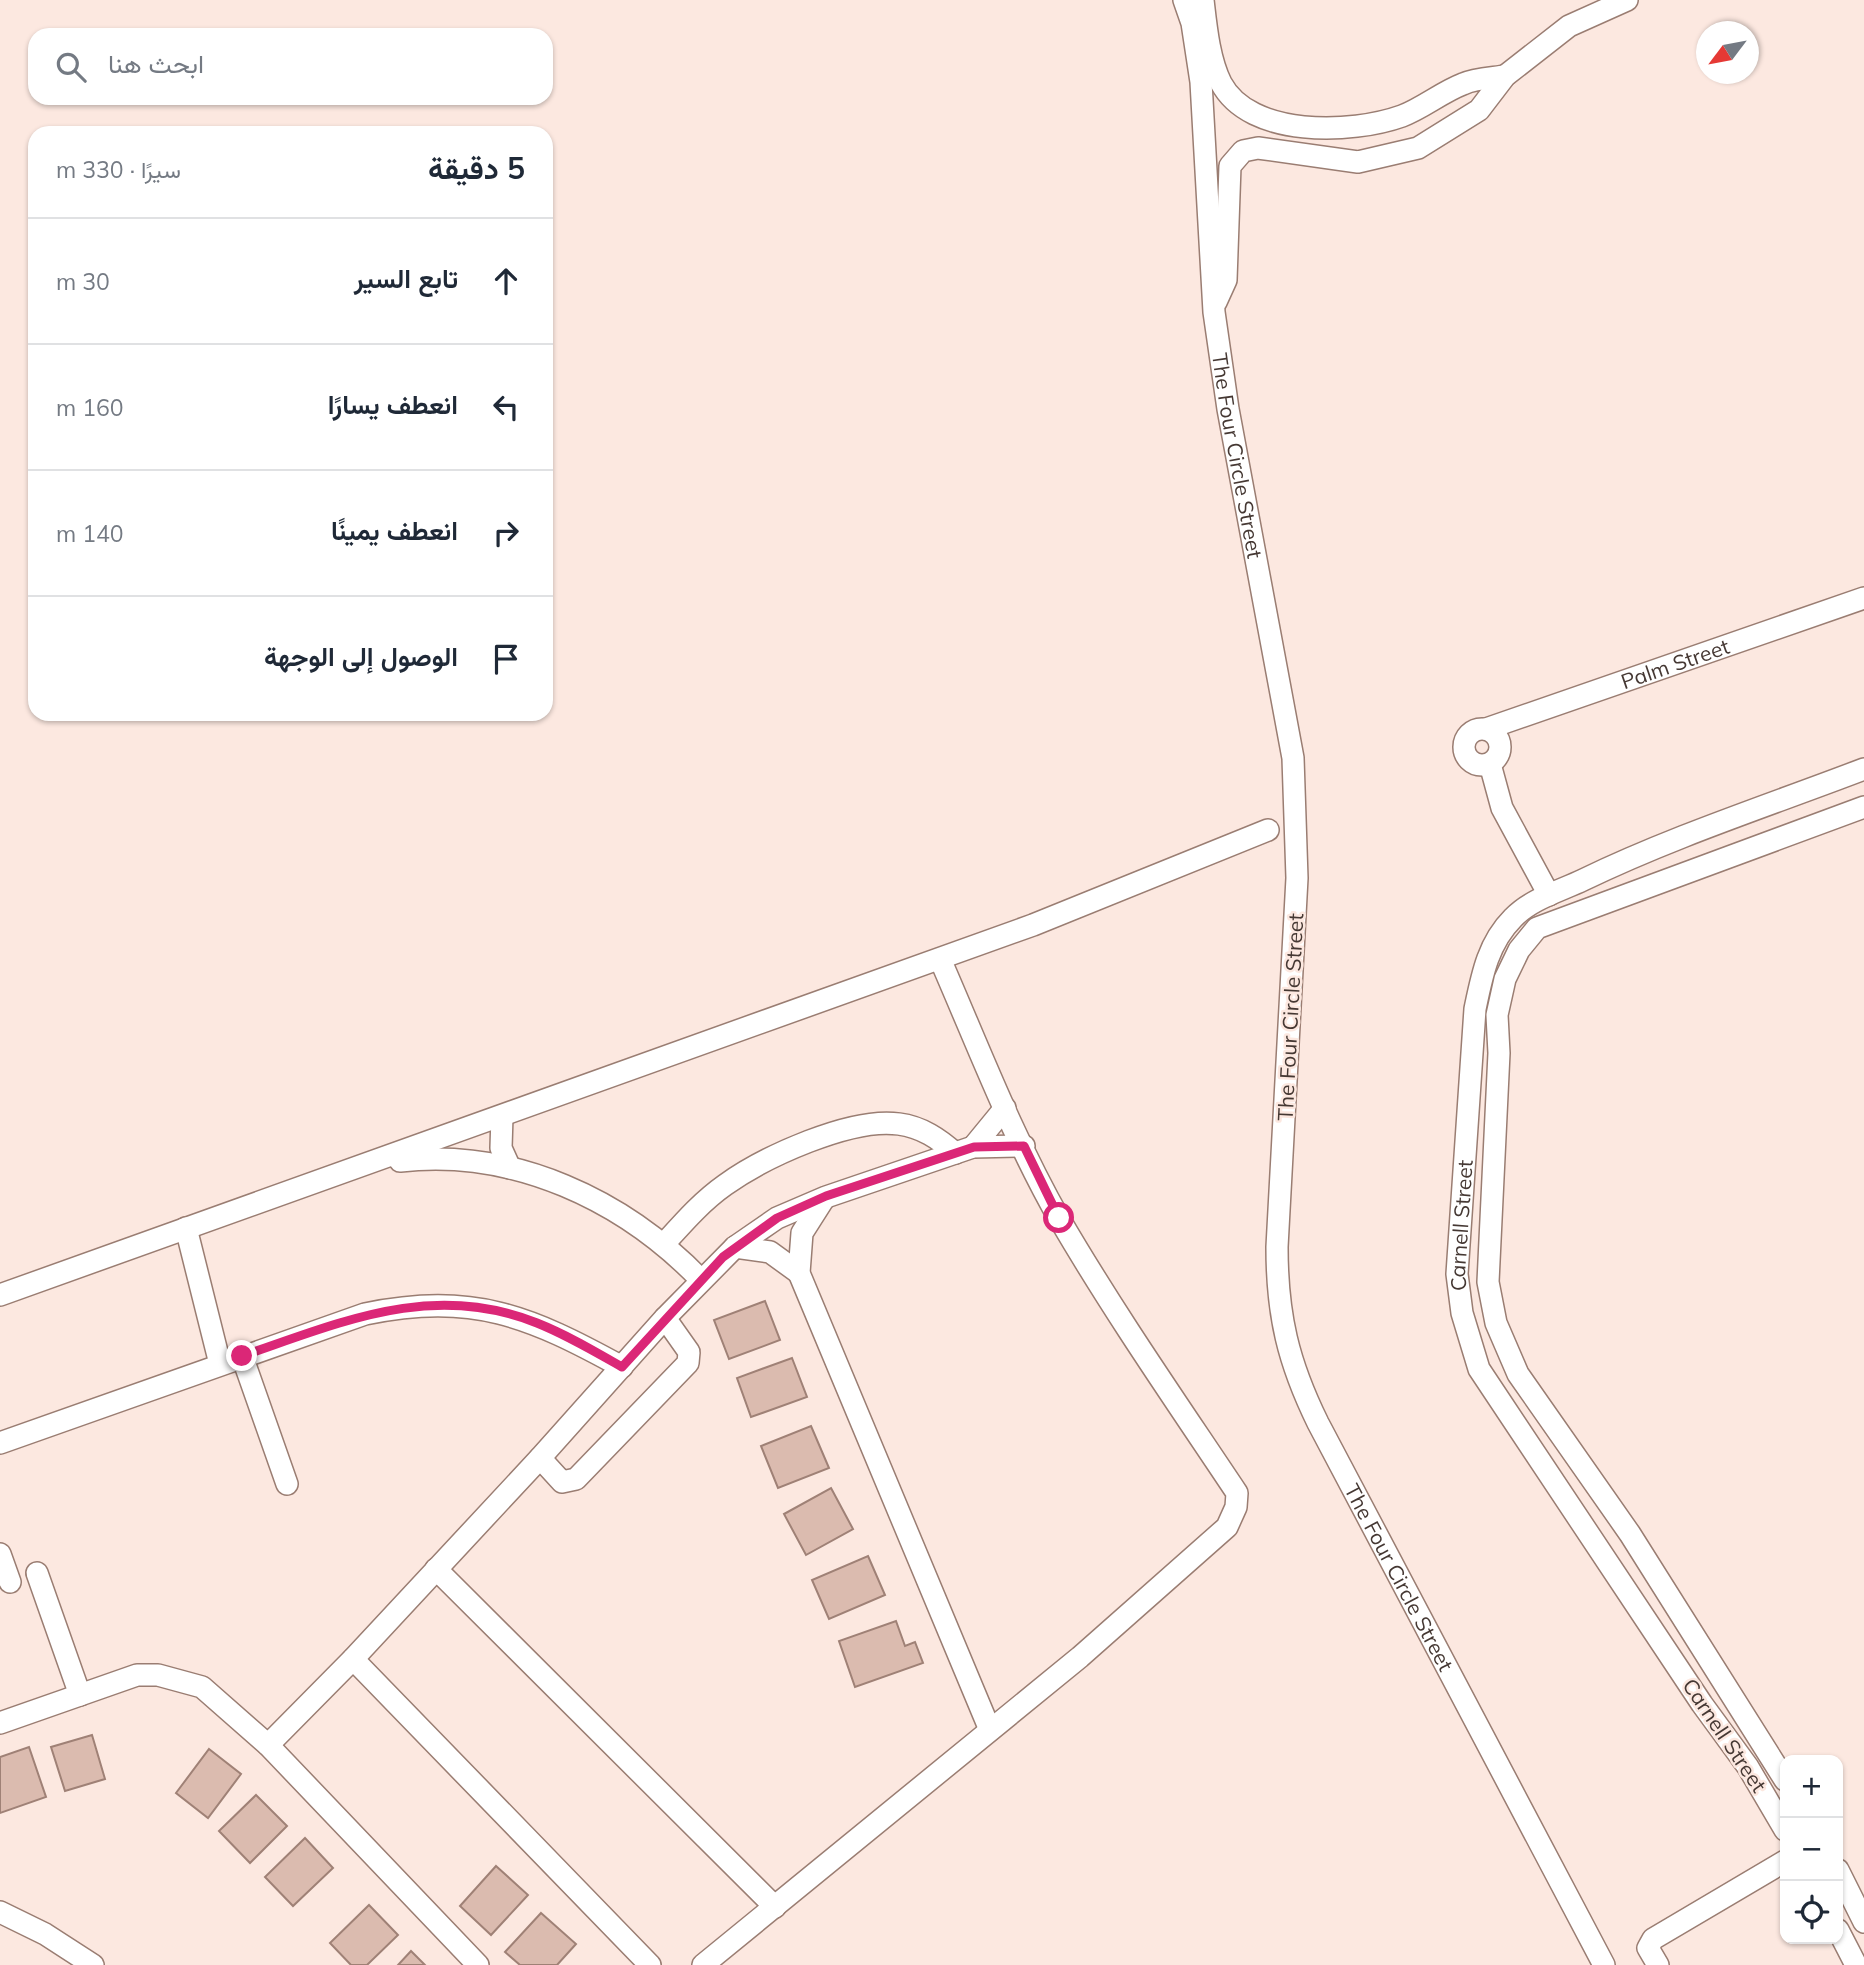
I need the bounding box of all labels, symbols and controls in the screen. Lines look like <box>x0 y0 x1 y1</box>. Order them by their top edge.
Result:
north arrow <box>1696 21 1759 84</box>
search box <box>28 28 553 105</box>
text: ابحث هنا <box>108 47 204 80</box>
icon: search <box>52 48 90 86</box>
text: 5 دقيقة <box>428 149 525 187</box>
text: سيرًا · 330 m <box>56 155 181 184</box>
text: تابع السير <box>354 262 458 295</box>
icon: ahead <box>487 262 525 300</box>
text: 30 m <box>56 267 110 296</box>
street label: The Four Circle Street <box>1207 351 1269 560</box>
text: انعطف يسارًا <box>328 388 458 421</box>
icon: left <box>487 388 525 426</box>
text: 160 m <box>56 393 124 422</box>
text: انعطف يمينًا <box>331 514 458 547</box>
icon: right <box>487 514 525 552</box>
text: 140 m <box>56 519 124 548</box>
street label: Palm Street <box>1617 633 1733 694</box>
text: الوصول إلى الوجهة <box>264 640 458 673</box>
icon: arrive <box>487 640 525 678</box>
street label: The Four Circle Street <box>1272 913 1308 1121</box>
street label: Carnell Street <box>1444 1159 1478 1293</box>
route start <box>1043 1202 1074 1233</box>
route end <box>226 1340 257 1371</box>
street label: The Four Circle Street <box>1339 1479 1459 1675</box>
street label: Carnell Street <box>1677 1673 1773 1797</box>
map controls <box>1780 1755 1843 1944</box>
button: + <box>1780 1755 1843 1818</box>
button: − <box>1780 1818 1843 1881</box>
button: locate <box>1780 1881 1843 1944</box>

